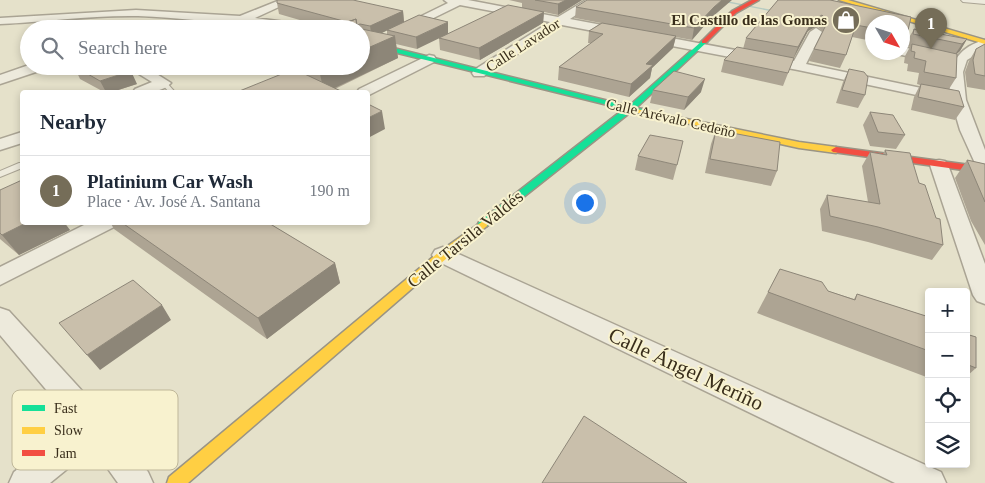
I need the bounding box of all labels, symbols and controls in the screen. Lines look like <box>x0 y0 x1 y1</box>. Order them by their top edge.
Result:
shop icon: El Castillo de las Gomas <box>831 5 861 35</box>
pin: 1 <box>915 8 947 49</box>
place label: El Castillo de las Gomas <box>671 12 827 28</box>
street label: Calle Lavador <box>483 15 563 75</box>
north arrow <box>865 15 910 60</box>
search box <box>20 20 370 75</box>
icon: search <box>38 34 66 62</box>
text: Search here <box>78 37 167 58</box>
street label: Calle Arévalo Cedeño <box>605 95 737 141</box>
text: Nearby <box>40 110 107 134</box>
text: Platinium Car Wash <box>87 171 253 192</box>
text: 1 <box>52 182 60 199</box>
text: 190 m <box>310 182 350 199</box>
street label: Calle Tarsila Valdés <box>403 186 527 292</box>
your location <box>572 190 598 216</box>
text: Place · Av. José A. Santana <box>87 193 260 210</box>
map controls <box>925 288 970 468</box>
button: + <box>925 288 970 333</box>
street label: Calle Ángel Meriño <box>605 323 767 415</box>
button: − <box>925 333 970 378</box>
button: locate <box>925 378 970 423</box>
legend <box>12 390 178 470</box>
text: Fast <box>54 401 77 416</box>
text: Slow <box>54 423 84 438</box>
button: layers <box>925 423 970 468</box>
text: Jam <box>54 446 77 461</box>

